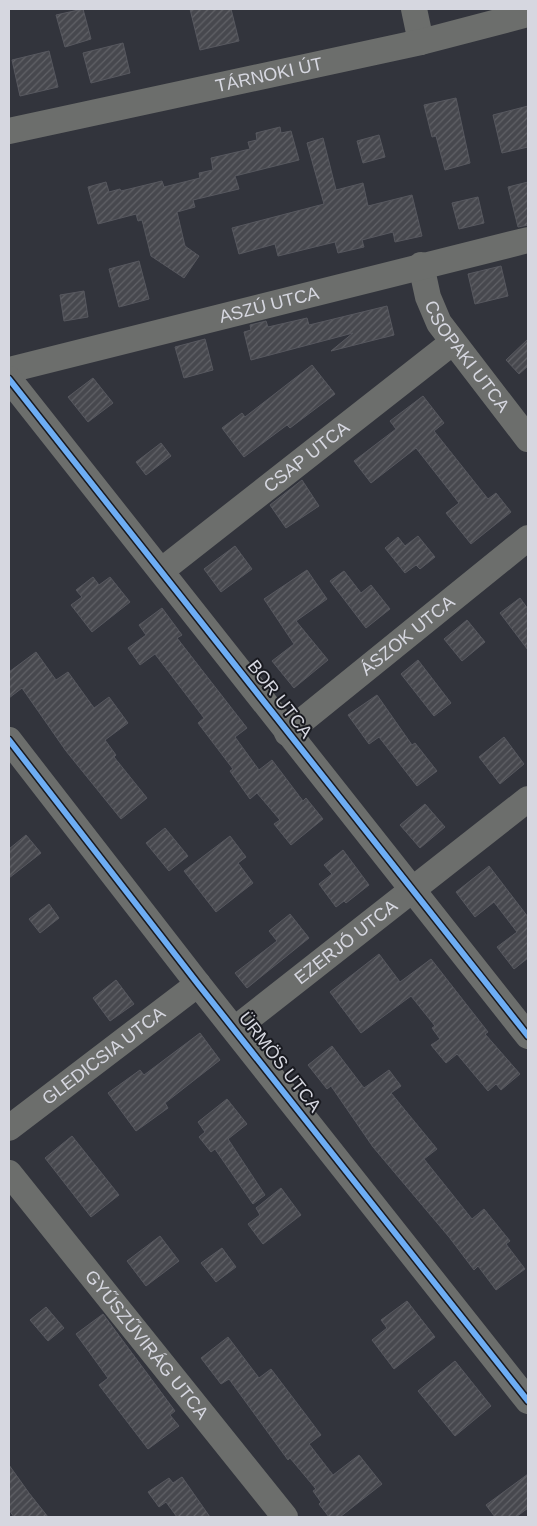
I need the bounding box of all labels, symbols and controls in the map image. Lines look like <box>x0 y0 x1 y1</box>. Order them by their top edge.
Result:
street label: TÁRNOKI ÚT <box>214 54 324 96</box>
street label: ASZÚ UTCA <box>217 283 321 327</box>
street label: CSOPAKI UTCA <box>421 298 514 416</box>
street label: CSAP UTCA <box>260 417 353 496</box>
street label: ÁSZOK UTCA <box>356 592 459 679</box>
street label: BOR UTCA <box>243 656 317 742</box>
street label: EZERJÓ UTCA <box>291 895 401 988</box>
street label: GLEDICSIA UTCA <box>38 1003 169 1109</box>
street label: ÜRMÖS UTCA <box>235 1008 325 1116</box>
street label: GYŰSZŰVIRÁG UTCA <box>81 1266 212 1423</box>

